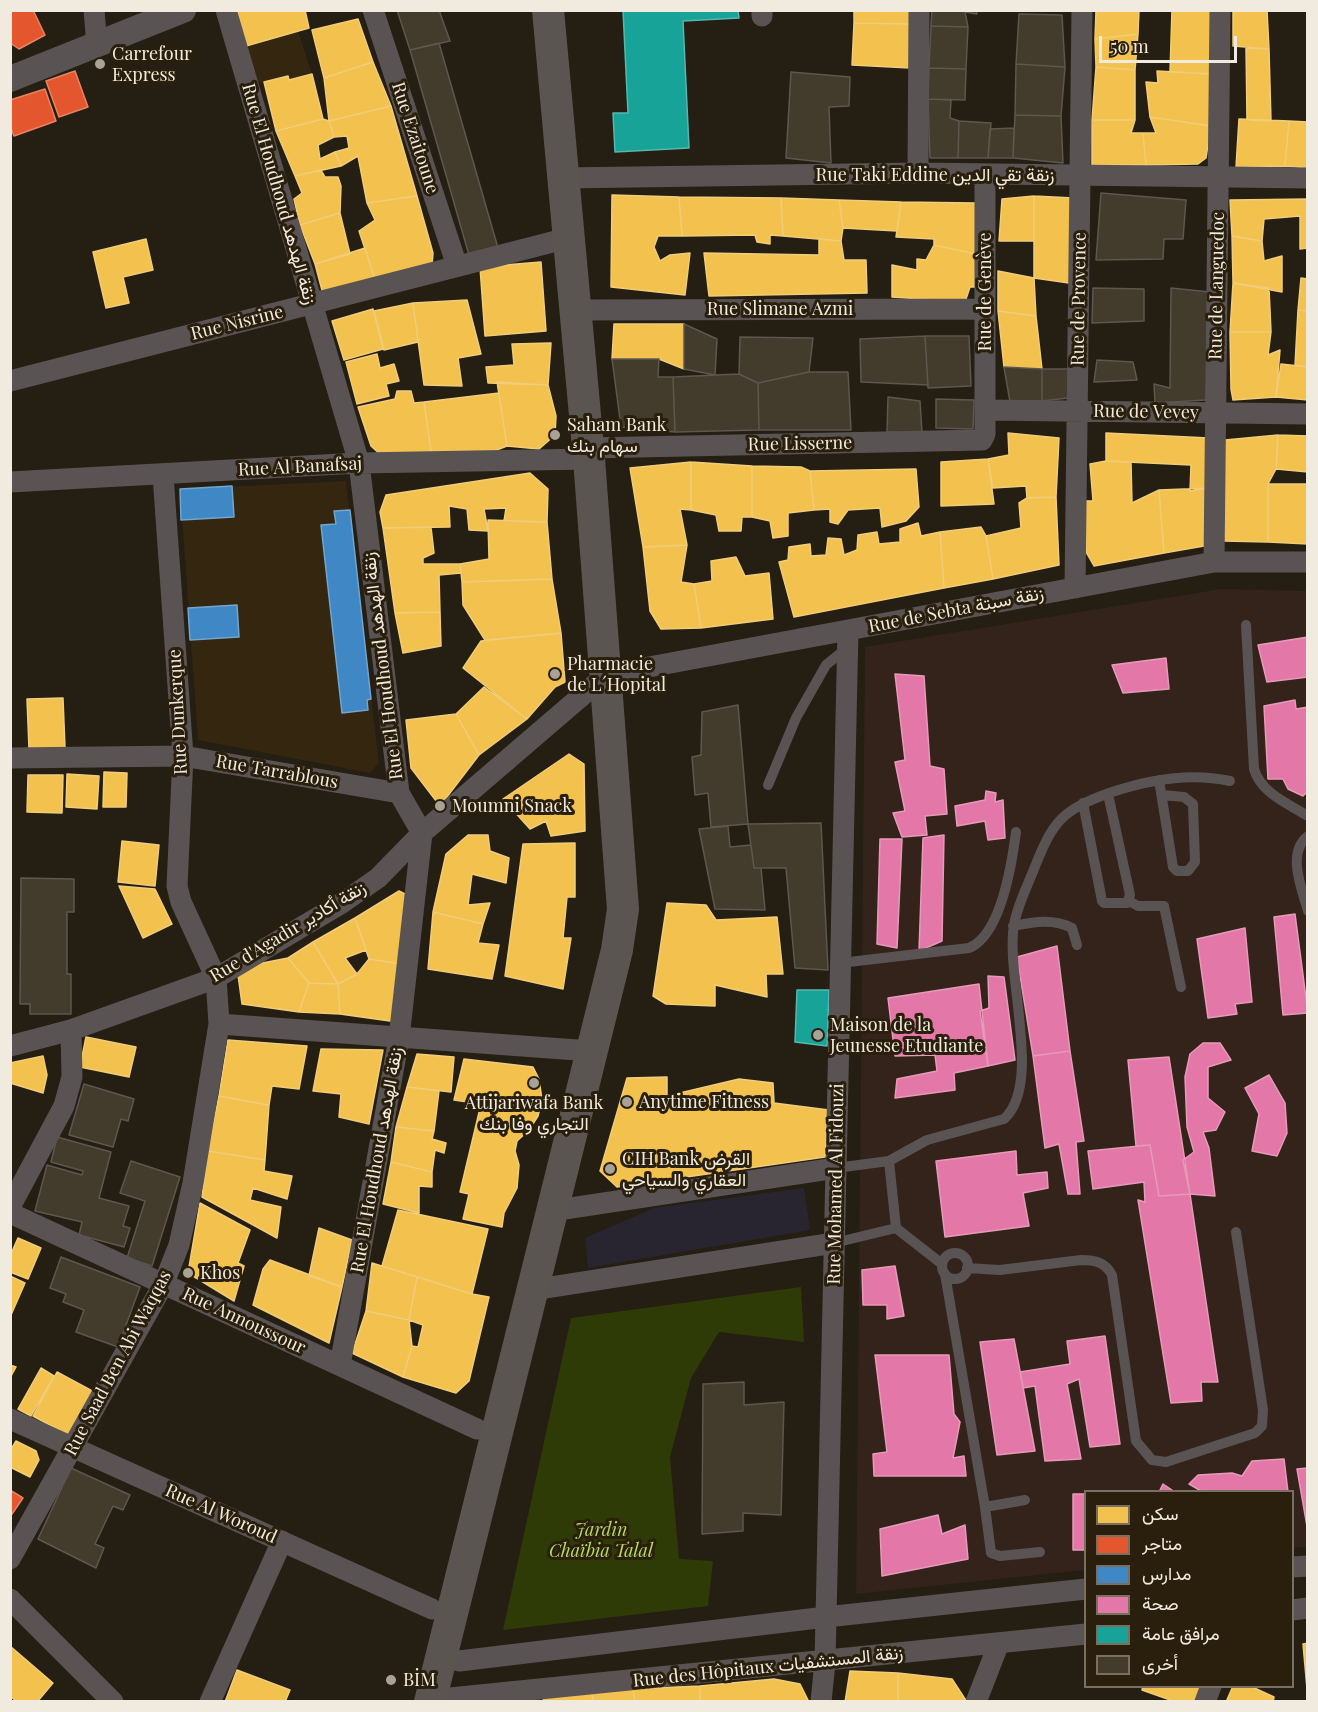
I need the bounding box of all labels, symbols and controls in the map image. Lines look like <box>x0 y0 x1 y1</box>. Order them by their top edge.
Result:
scale bar <box>1102 24 1240 62</box>
text: 50 m <box>1110 34 1149 58</box>
place label: Carrefour Express <box>112 43 192 86</box>
marker: Carrefour Express <box>93 57 107 71</box>
street label: Rue Ezaitoune <box>387 79 443 197</box>
street label: Rue El Houdhoud زنقة الهدهد <box>237 81 321 307</box>
street label: Rue Taki Eddine زنقة تقي الدين <box>816 164 1054 186</box>
street label: Rue de Languedoc <box>1205 212 1229 360</box>
street label: Rue de Genève <box>974 232 996 352</box>
street label: Rue de Provence <box>1067 232 1091 366</box>
street label: Rue Slimane Azmi <box>707 298 853 320</box>
street label: Rue Nisrine <box>188 301 286 345</box>
street label: Rue de Vevey <box>1093 400 1199 424</box>
place label: Saham Bank سهام بنك <box>567 414 667 456</box>
marker: Saham Bank سهام بنك <box>548 428 562 442</box>
street label: Rue Lisserne <box>748 432 852 456</box>
street label: Rue Al Banafsaj <box>237 453 363 481</box>
street label: Rue El Houdhoud زنقة الهدهد <box>358 551 408 781</box>
street label: Rue de Sebta زنقة سبتة <box>867 582 1045 638</box>
street label: Rue Dunkerque <box>164 649 192 775</box>
place label: Pharmacie de L´Hopital <box>567 653 666 696</box>
marker: Pharmacie de L´Hopital <box>548 667 562 681</box>
street label: Rue Tarrablous <box>214 751 340 793</box>
place label: Moumni Snack <box>452 795 572 817</box>
marker: Moumni Snack <box>433 799 447 813</box>
street label: Rue d'Agadir زنقة أكادير <box>206 877 370 987</box>
place label: Maison de la Jeunesse Etudiante <box>830 1014 983 1056</box>
marker: Maison de la Jeunesse Etudiante <box>811 1028 825 1042</box>
street label: Rue El Houdhoud زنقة الهدهد <box>346 1045 408 1275</box>
marker: Attijariwafa Bank التجاري وفا بنك <box>527 1076 541 1090</box>
street label: Rue Mohamed Al Fidouzi <box>823 1083 849 1285</box>
place label: Anytime Fitness <box>639 1091 769 1113</box>
place label: Attijariwafa Bank التجاري وفا بنك <box>465 1092 603 1134</box>
marker: Anytime Fitness <box>620 1095 634 1109</box>
place label: CIH Bank القرض العقاري والسياحي <box>622 1148 750 1190</box>
marker: CIH Bank القرض العقاري والسياحي <box>603 1162 617 1176</box>
place label: Khos <box>200 1262 240 1284</box>
marker: Khos <box>181 1266 195 1280</box>
street label: Rue Saad Ben Abi Waqqas <box>60 1267 176 1459</box>
street label: Rue Annoussour <box>179 1283 309 1359</box>
street label: Rue Al Woroud <box>162 1480 280 1548</box>
legend <box>1084 1490 1294 1688</box>
text: سكن <box>1142 1501 1178 1525</box>
park label: Jardin Chaïbia Talal <box>549 1519 653 1562</box>
text: متاجر <box>1142 1531 1182 1555</box>
text: مدارس <box>1142 1561 1191 1585</box>
text: صحة <box>1142 1591 1179 1615</box>
text: مرافق عامة <box>1142 1621 1220 1645</box>
street label: Rue des Hôpitaux زنقة المستشفيات <box>632 1642 904 1692</box>
text: أخرى <box>1142 1651 1178 1675</box>
place label: BİM <box>403 1669 436 1691</box>
marker: BİM <box>384 1673 398 1687</box>

